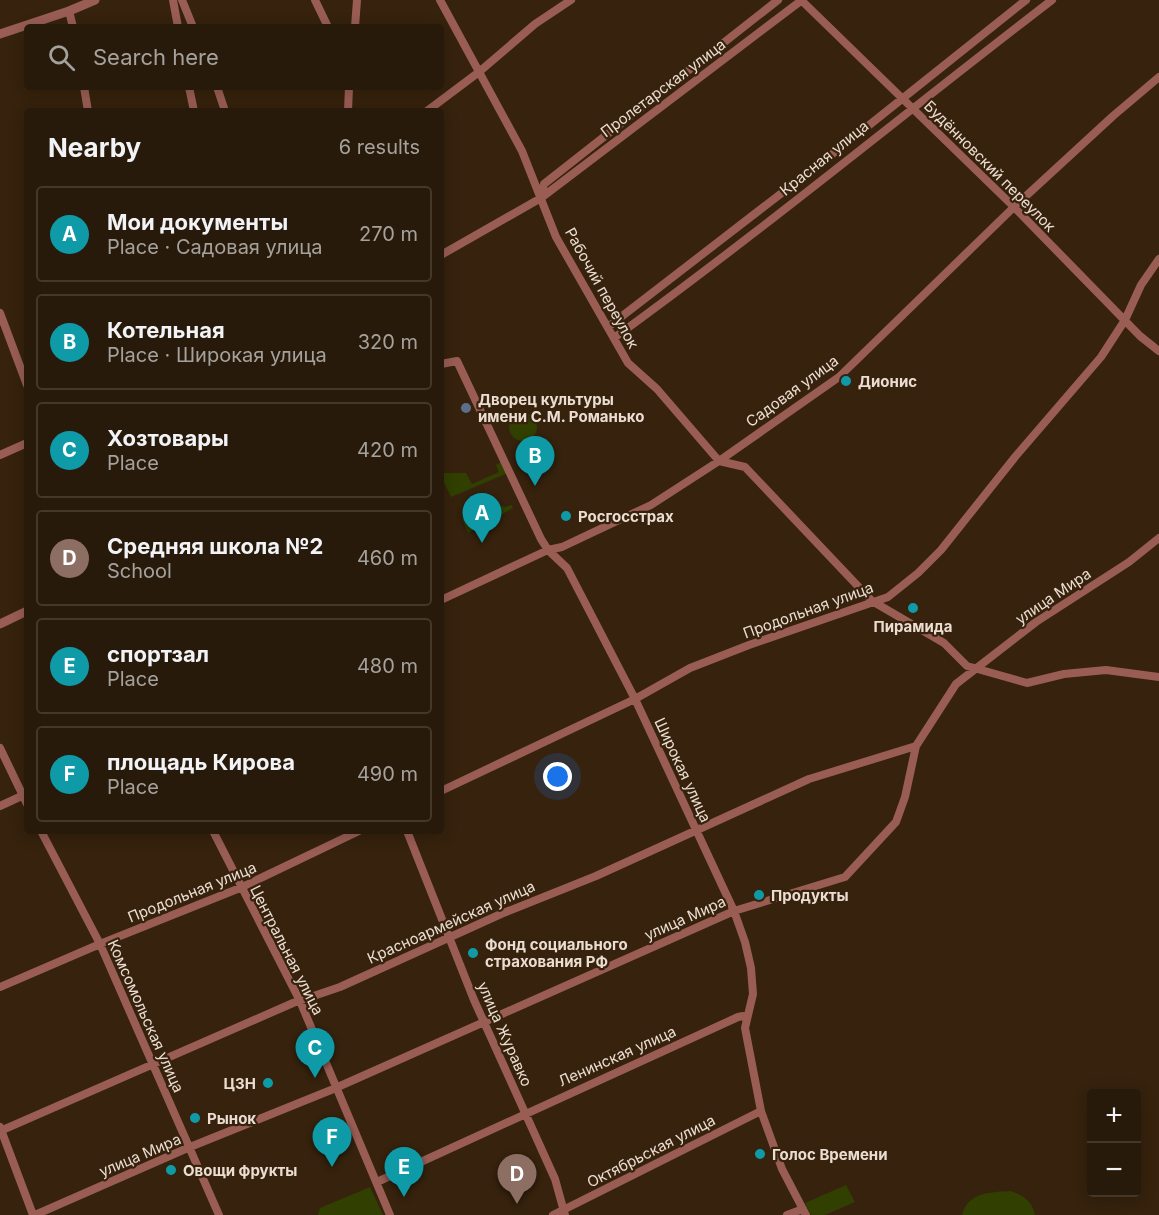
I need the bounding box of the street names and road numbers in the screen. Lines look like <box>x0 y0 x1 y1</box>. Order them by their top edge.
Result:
street label: Пролетарская улица <box>597 35 729 141</box>
street label: Будённовский переулок <box>920 96 1060 236</box>
street label: Красная улица <box>776 116 872 200</box>
street label: Рабочий переулок <box>561 224 643 352</box>
street label: Садовая улица <box>742 351 842 431</box>
street label: улица Мира <box>1012 564 1094 628</box>
street label: Продольная улица <box>740 578 876 642</box>
street label: Широкая улица <box>650 715 716 825</box>
street label: Продольная улица <box>125 857 259 927</box>
street label: Красноармейская улица <box>364 876 538 968</box>
street label: Центральная улица <box>246 882 328 1018</box>
street label: улица Мира <box>641 892 729 944</box>
street label: Комсомольская улица <box>104 937 188 1095</box>
street label: улица Журавко <box>473 979 537 1089</box>
street label: Ленинская улица <box>555 1022 679 1090</box>
street label: Октябрьская улица <box>584 1110 718 1192</box>
street label: улица Мира <box>96 1129 184 1181</box>

